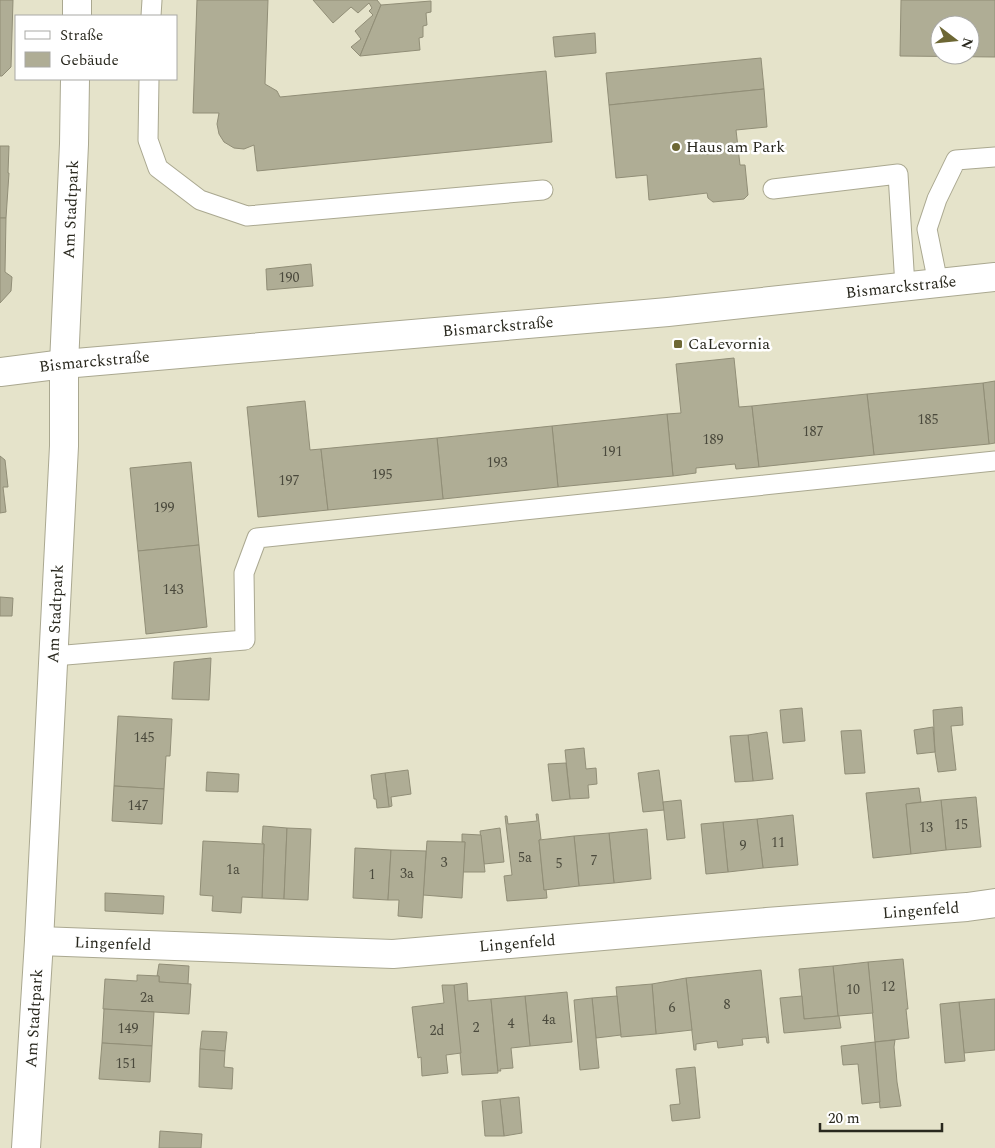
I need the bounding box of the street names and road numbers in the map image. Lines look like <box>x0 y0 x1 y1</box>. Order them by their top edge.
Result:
street label: Am Stadtpark <box>57 159 85 259</box>
street label: Bismarckstraße <box>844 269 957 305</box>
street label: Bismarckstraße <box>442 310 554 343</box>
street label: Bismarckstraße <box>38 345 151 379</box>
street label: Am Stadtpark <box>41 564 70 664</box>
street label: Lingenfeld <box>882 896 960 925</box>
street label: Lingenfeld <box>478 928 557 959</box>
street label: Lingenfeld <box>74 930 152 957</box>
street label: Am Stadtpark <box>19 968 49 1068</box>

